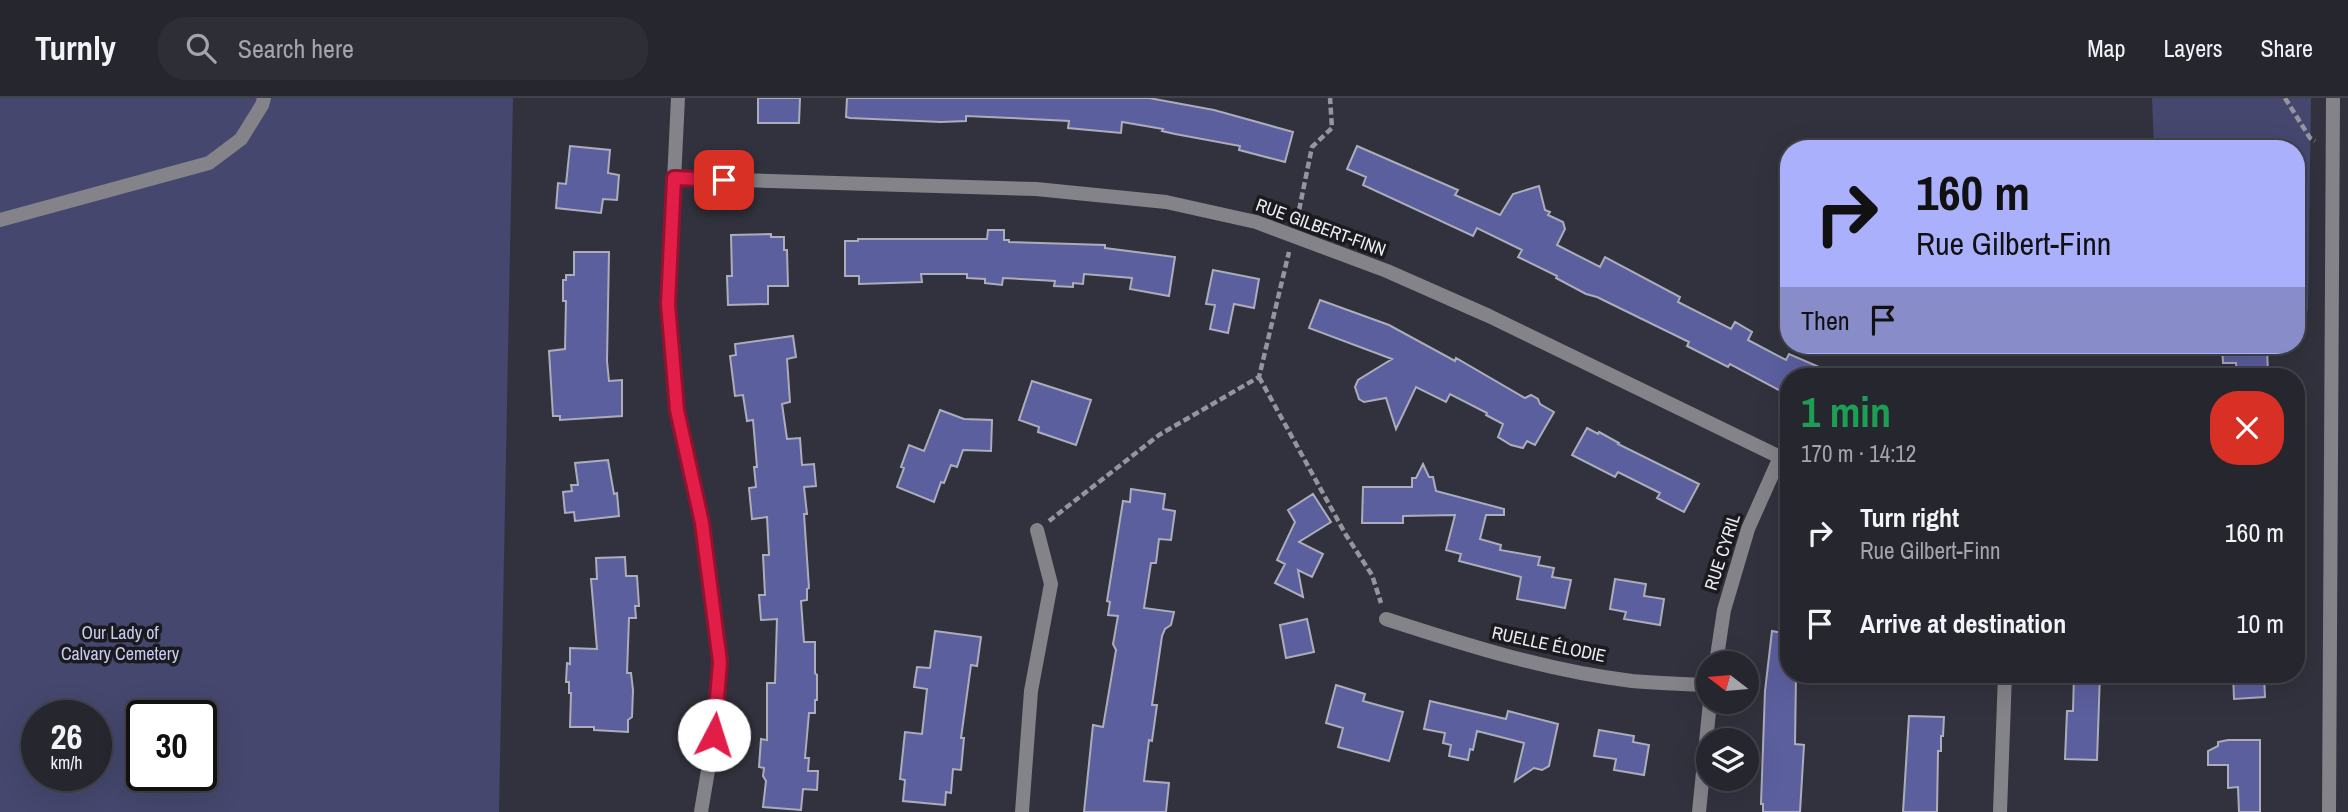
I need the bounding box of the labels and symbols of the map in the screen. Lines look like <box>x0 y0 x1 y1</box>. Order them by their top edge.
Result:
pin <box>694 150 754 210</box>
street label: RUE GILBERT-FINN <box>1252 192 1390 262</box>
street label: RUE CYRIL <box>1698 511 1746 593</box>
park label: Our Lady of Calvary Cemetery <box>61 620 180 666</box>
street label: RUELLE ÉLODIE <box>1490 620 1608 668</box>
north arrow <box>1696 651 1759 714</box>
position arrow <box>677 698 751 772</box>
speed limit sign: 30 <box>126 700 217 791</box>

